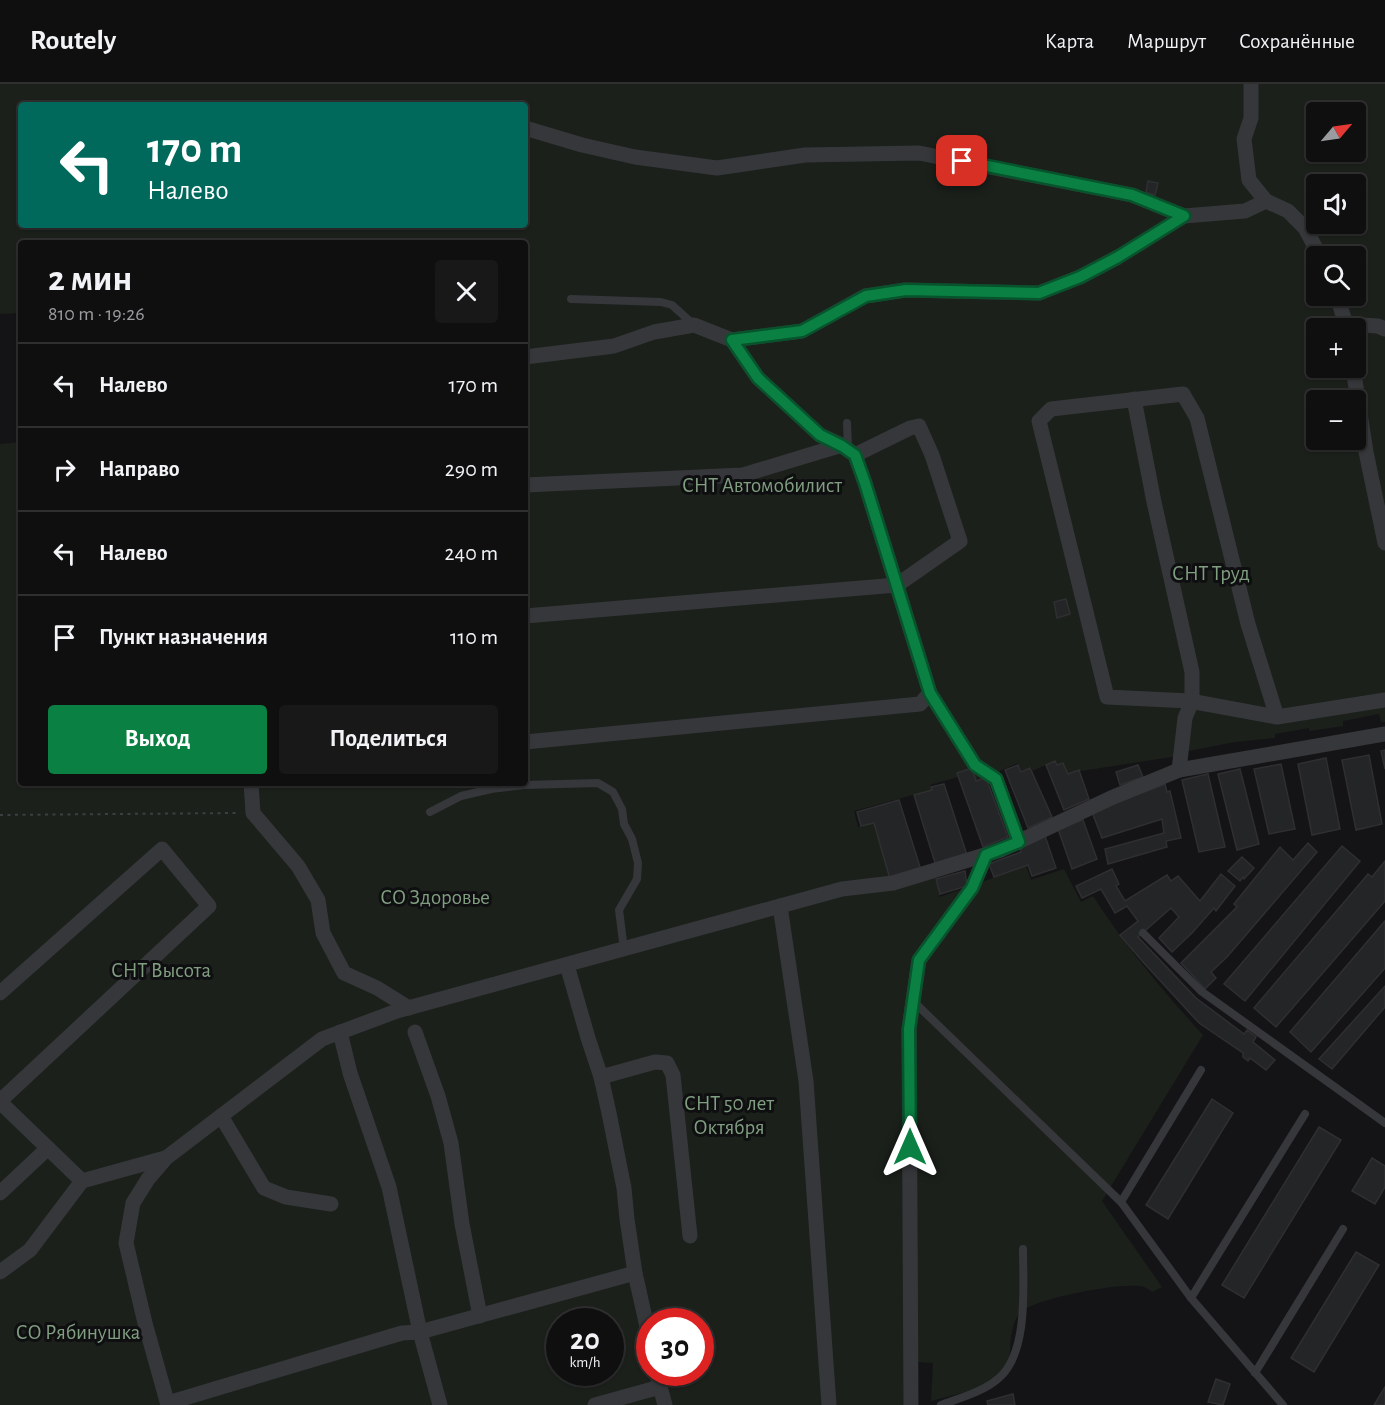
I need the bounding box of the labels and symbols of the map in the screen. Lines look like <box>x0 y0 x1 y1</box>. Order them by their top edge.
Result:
north arrow <box>1306 102 1366 162</box>
pin <box>936 135 987 186</box>
park label: СНТ Автомобилист <box>682 475 843 496</box>
park label: СНТ Труд <box>1172 563 1250 584</box>
park label: СО Здоровье <box>380 887 490 908</box>
park label: СНТ Высота <box>111 960 211 981</box>
park label: СНТ 50 лет Октября <box>684 1093 774 1138</box>
position arrow <box>878 1115 942 1179</box>
speed limit sign: 30 <box>636 1308 714 1386</box>
park label: СО Рябинушка <box>16 1322 141 1343</box>

